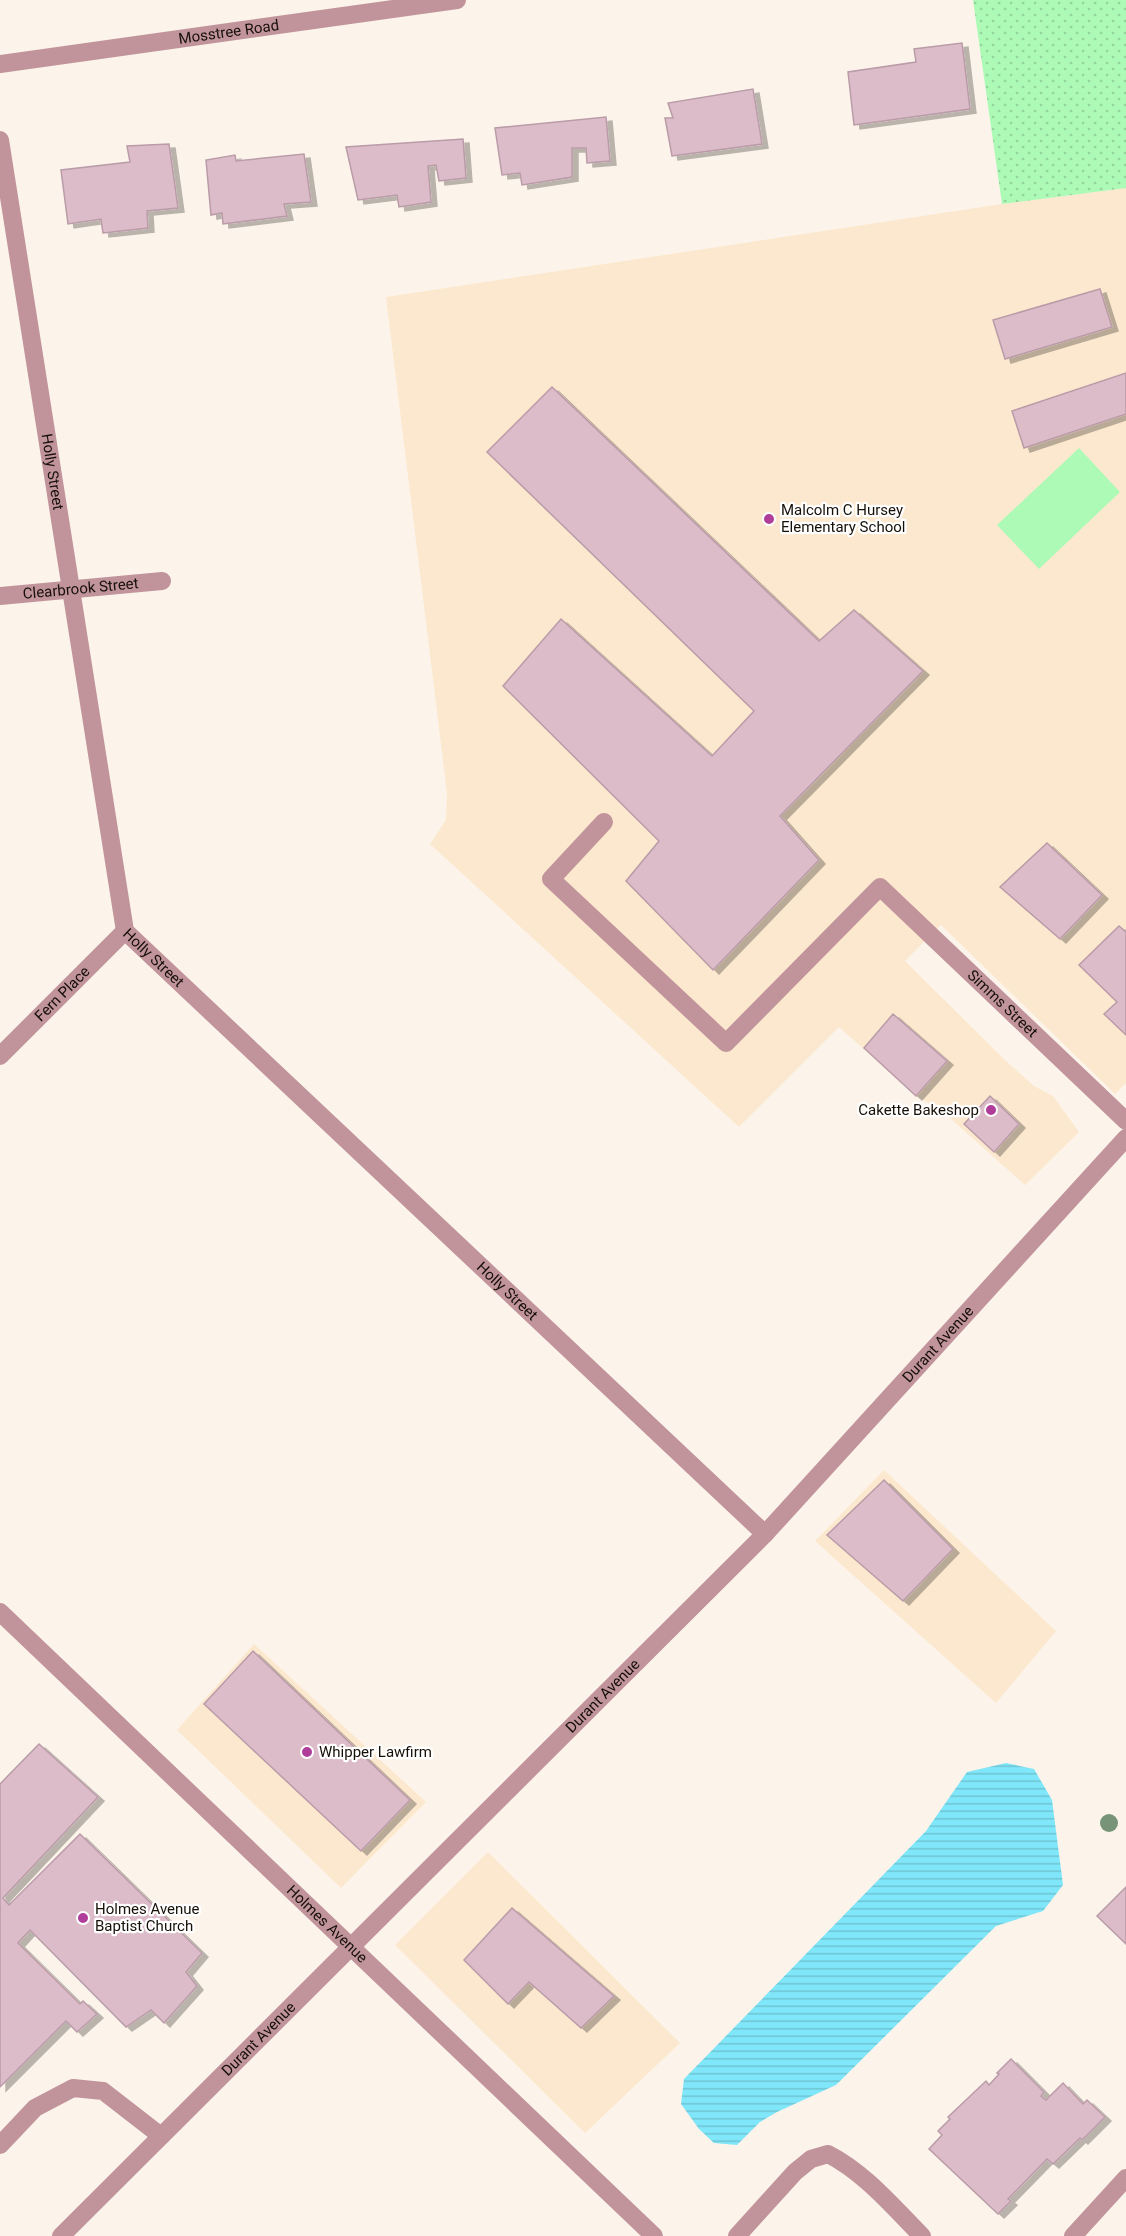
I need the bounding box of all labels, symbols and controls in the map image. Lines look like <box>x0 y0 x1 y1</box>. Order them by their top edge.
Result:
street label: Mosstree Road <box>177 16 280 48</box>
street label: Holly Street <box>38 432 67 511</box>
place label: Malcolm C Hursey Elementary School <box>781 501 905 536</box>
marker: Malcolm C Hursey Elementary School <box>762 512 776 526</box>
street label: Clearbrook Street <box>22 574 139 603</box>
street label: Holly Street <box>119 925 188 991</box>
street label: Fern Place <box>31 963 93 1025</box>
street label: Simms Street <box>964 966 1041 1041</box>
place label: Cakette Bakeshop <box>858 1101 979 1119</box>
marker: Cakette Bakeshop <box>984 1103 998 1117</box>
street label: Holly Street <box>473 1258 542 1324</box>
street label: Durant Avenue <box>899 1302 977 1386</box>
street label: Durant Avenue <box>562 1655 643 1737</box>
place label: Whipper Lawfirm <box>319 1743 432 1761</box>
marker: Whipper Lawfirm <box>300 1745 314 1759</box>
street label: Holmes Avenue <box>283 1881 371 1967</box>
place label: Holmes Avenue Baptist Church <box>95 1900 200 1935</box>
marker: Holmes Avenue Baptist Church <box>76 1911 90 1925</box>
street label: Durant Avenue <box>218 1998 299 2080</box>

